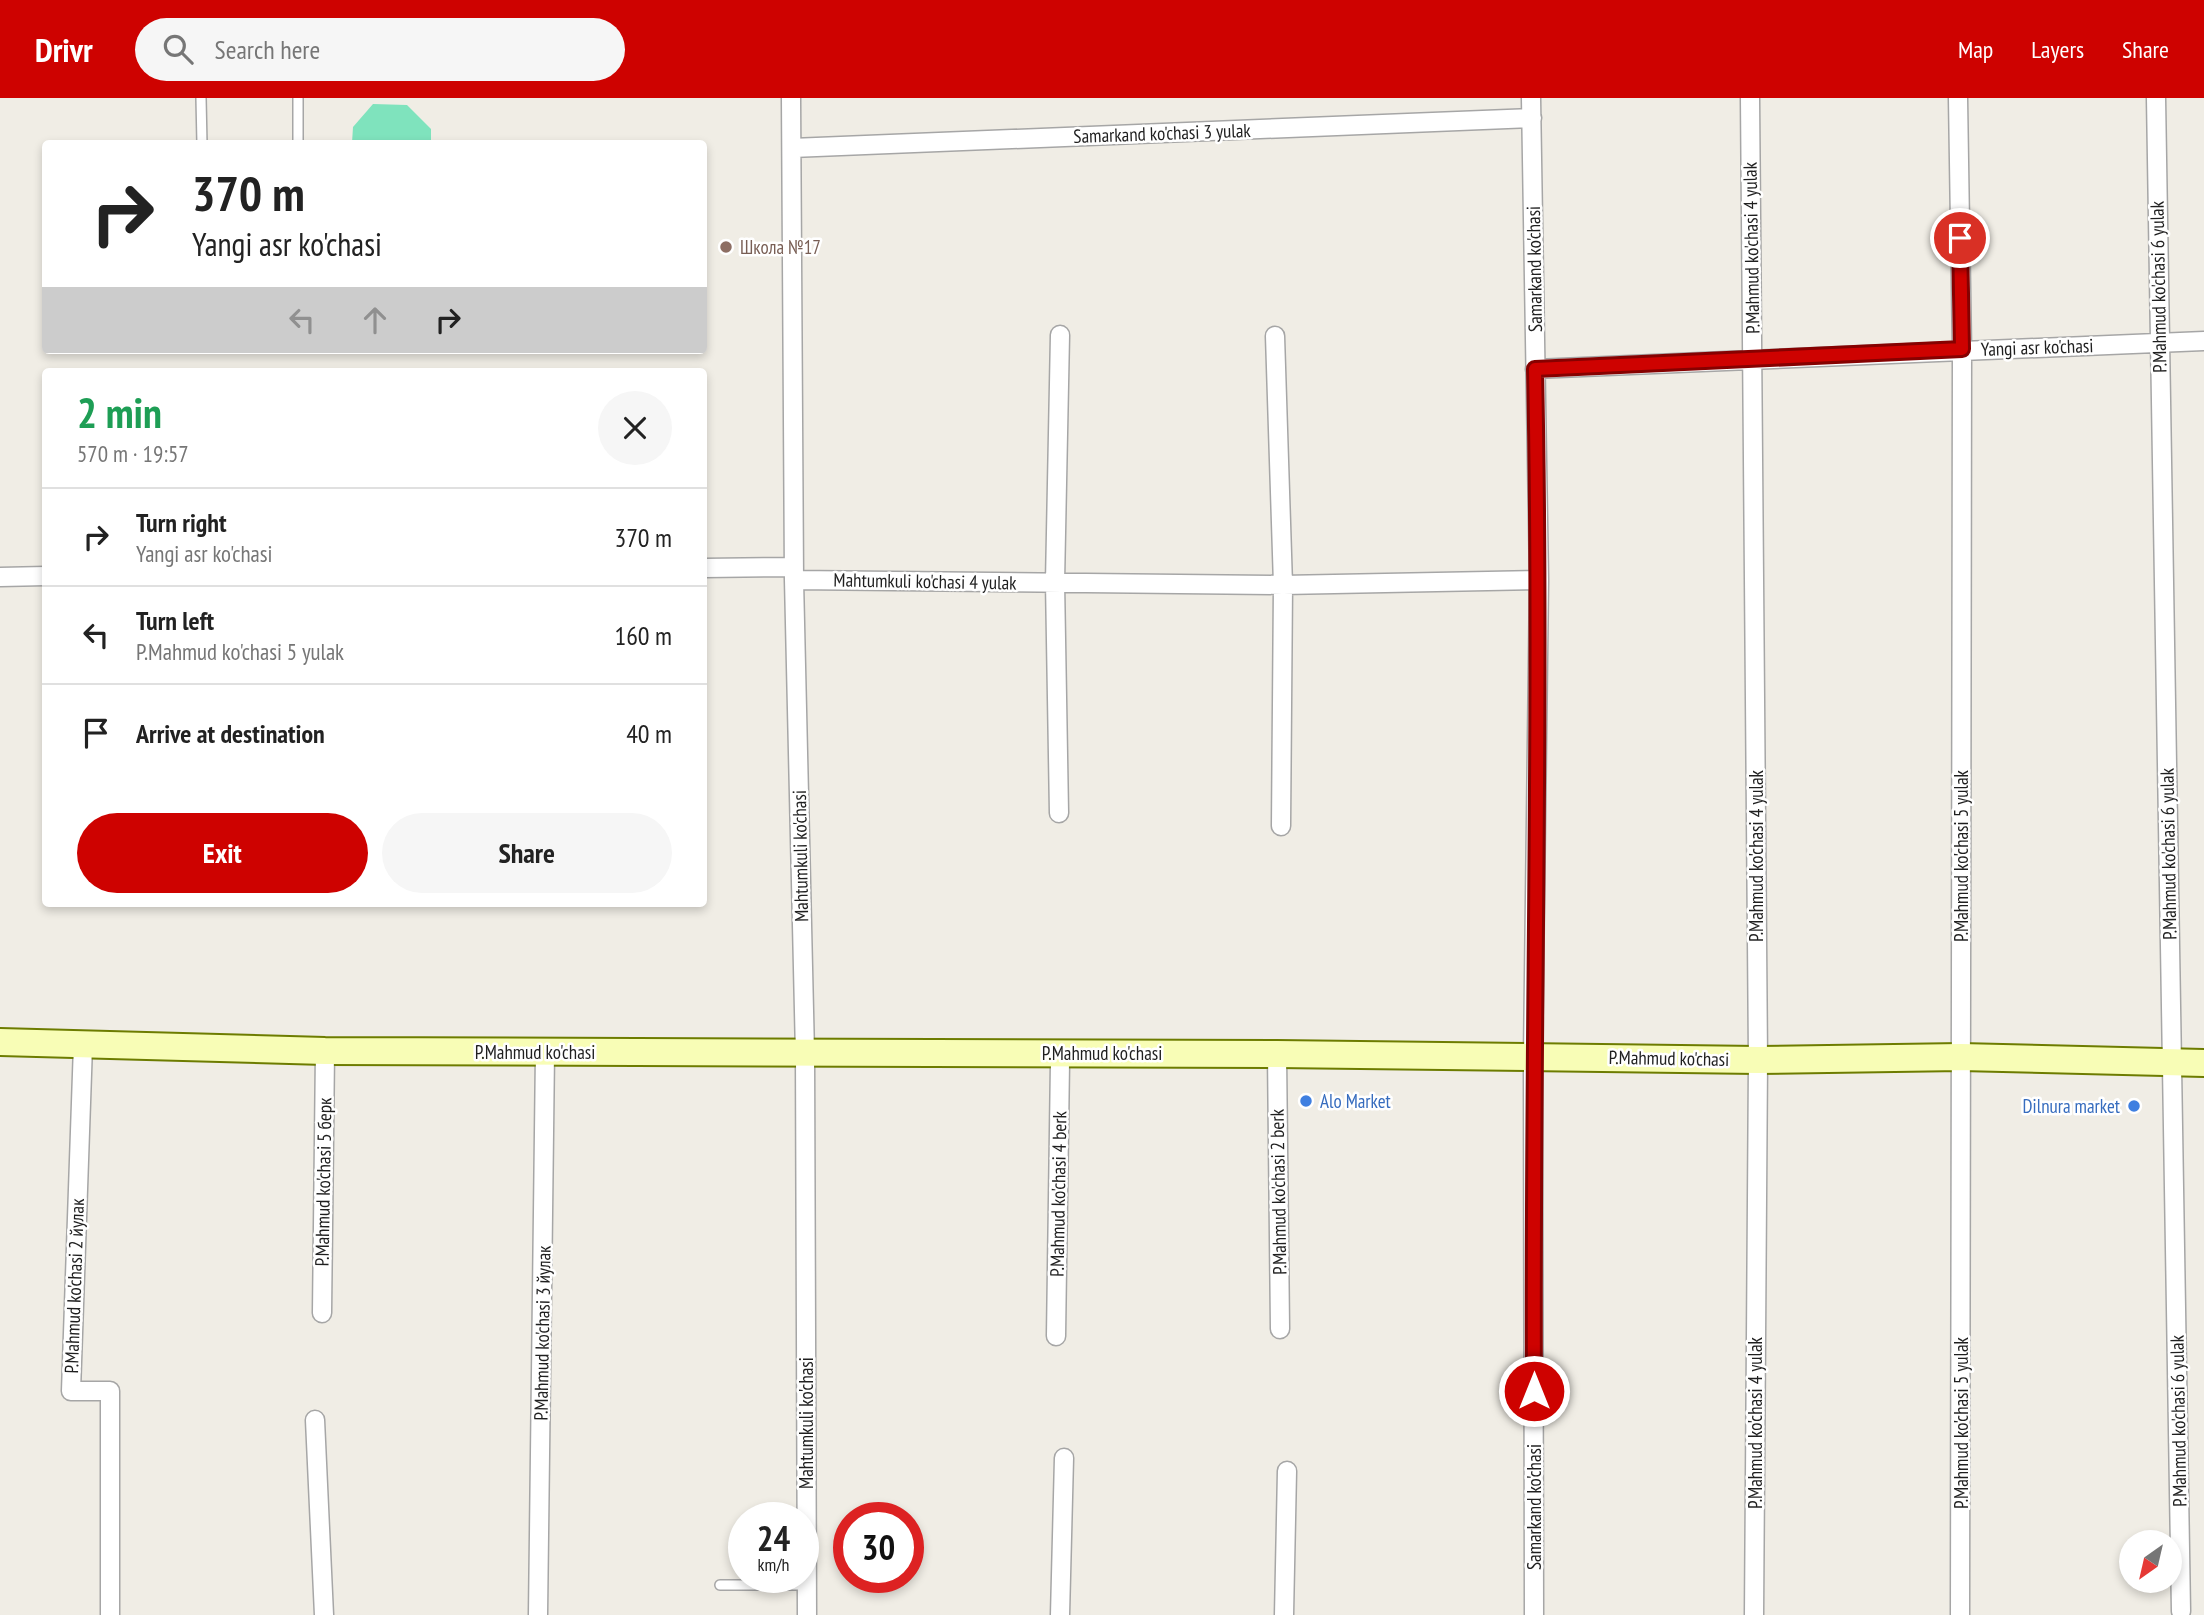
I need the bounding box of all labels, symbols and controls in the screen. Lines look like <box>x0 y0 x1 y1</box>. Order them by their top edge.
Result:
search box <box>135 18 625 81</box>
text: Drivr <box>35 28 93 71</box>
icon: search <box>159 30 197 68</box>
text: Search here <box>215 33 320 66</box>
text: Map <box>1958 34 1993 65</box>
text: Layers <box>2031 34 2084 65</box>
text: Share <box>2122 34 2169 65</box>
street label: Samarkand ko'chasi 3 yulak <box>1073 118 1252 148</box>
text: 370 m <box>192 161 305 225</box>
street label: P.Mahmud ko'chasi 4 yulak <box>1737 161 1764 334</box>
icon: right <box>77 168 168 259</box>
street label: P.Mahmud ko'chasi 6 yulak <box>2144 200 2171 373</box>
street label: Samarkand ko'chasi <box>1521 206 1547 332</box>
pin <box>1930 208 1990 268</box>
icon: arrive <box>1941 219 1979 257</box>
text: Yangi asr ko'chasi <box>192 223 382 265</box>
place label: Школа №17 <box>740 235 821 259</box>
marker: Школа №17 <box>718 239 734 255</box>
icon: left <box>283 301 321 339</box>
icon: ahead <box>356 301 394 339</box>
icon: right <box>429 301 467 339</box>
street label: Yangi asr ko'chasi <box>1980 333 2094 361</box>
text: 2 min <box>77 385 162 440</box>
button: close <box>598 391 672 465</box>
text: 570 m · 19:57 <box>77 439 189 468</box>
text: Turn right <box>136 506 227 539</box>
icon: right <box>77 518 115 556</box>
text: 370 m <box>614 521 672 554</box>
text: Yangi asr ko'chasi <box>136 539 273 568</box>
street label: Mahtumkuli ko'chasi 4 yulak <box>833 567 1017 595</box>
text: Turn left <box>136 604 214 637</box>
icon: left <box>77 616 115 654</box>
text: 160 m <box>614 619 672 652</box>
text: P.Mahmud ko'chasi 5 yulak <box>136 637 344 666</box>
icon: arrive <box>77 714 115 752</box>
text: Arrive at destination <box>136 717 325 750</box>
text: 40 m <box>626 717 672 750</box>
street label: P.Mahmud ko'chasi 6 yulak <box>2154 767 2181 940</box>
street label: P.Mahmud ko'chasi 4 yulak <box>1744 769 1768 942</box>
street label: P.Mahmud ko'chasi 5 yulak <box>1949 769 1973 942</box>
street label: Mahtumkuli ko'chasi <box>787 790 813 922</box>
button: Exit <box>77 813 368 893</box>
button: Share <box>382 813 672 893</box>
street label: P.Mahmud ko'chasi <box>475 1040 595 1064</box>
street label: P.Mahmud ko'chasi <box>1042 1041 1162 1065</box>
street label: P.Mahmud ko'chasi <box>1609 1045 1729 1071</box>
place label: Alo Market <box>1320 1089 1392 1113</box>
marker: Alo Market <box>1298 1093 1314 1109</box>
place label: Dilnura market <box>2023 1094 2121 1118</box>
street label: P.Mahmud ko'chasi 5 берк <box>310 1097 336 1267</box>
marker: Dilnura market <box>2126 1098 2142 1114</box>
street label: P.Mahmud ko'chasi 2 berk <box>1265 1108 1291 1275</box>
street label: P.Mahmud ko'chasi 4 berk <box>1045 1110 1071 1277</box>
street label: P.Mahmud ko'chasi 2 йулак <box>59 1197 89 1374</box>
street label: P.Mahmud ko'chasi 3 йулак <box>528 1245 556 1421</box>
street label: P.Mahmud ko'chasi 6 yulak <box>2164 1334 2191 1507</box>
street label: P.Mahmud ko'chasi 4 yulak <box>1743 1336 1767 1509</box>
street label: P.Mahmud ko'chasi 5 yulak <box>1949 1336 1973 1509</box>
position arrow <box>1497 1354 1571 1428</box>
street label: Mahtumkuli ko'chasi <box>794 1357 818 1489</box>
street label: Samarkand ko'chasi <box>1522 1444 1546 1570</box>
speed limit sign: 30 <box>833 1502 924 1593</box>
text: 24 <box>757 1515 790 1561</box>
north arrow <box>2119 1530 2182 1592</box>
map controls <box>2119 1530 2182 1593</box>
text: km/h <box>758 1553 789 1576</box>

